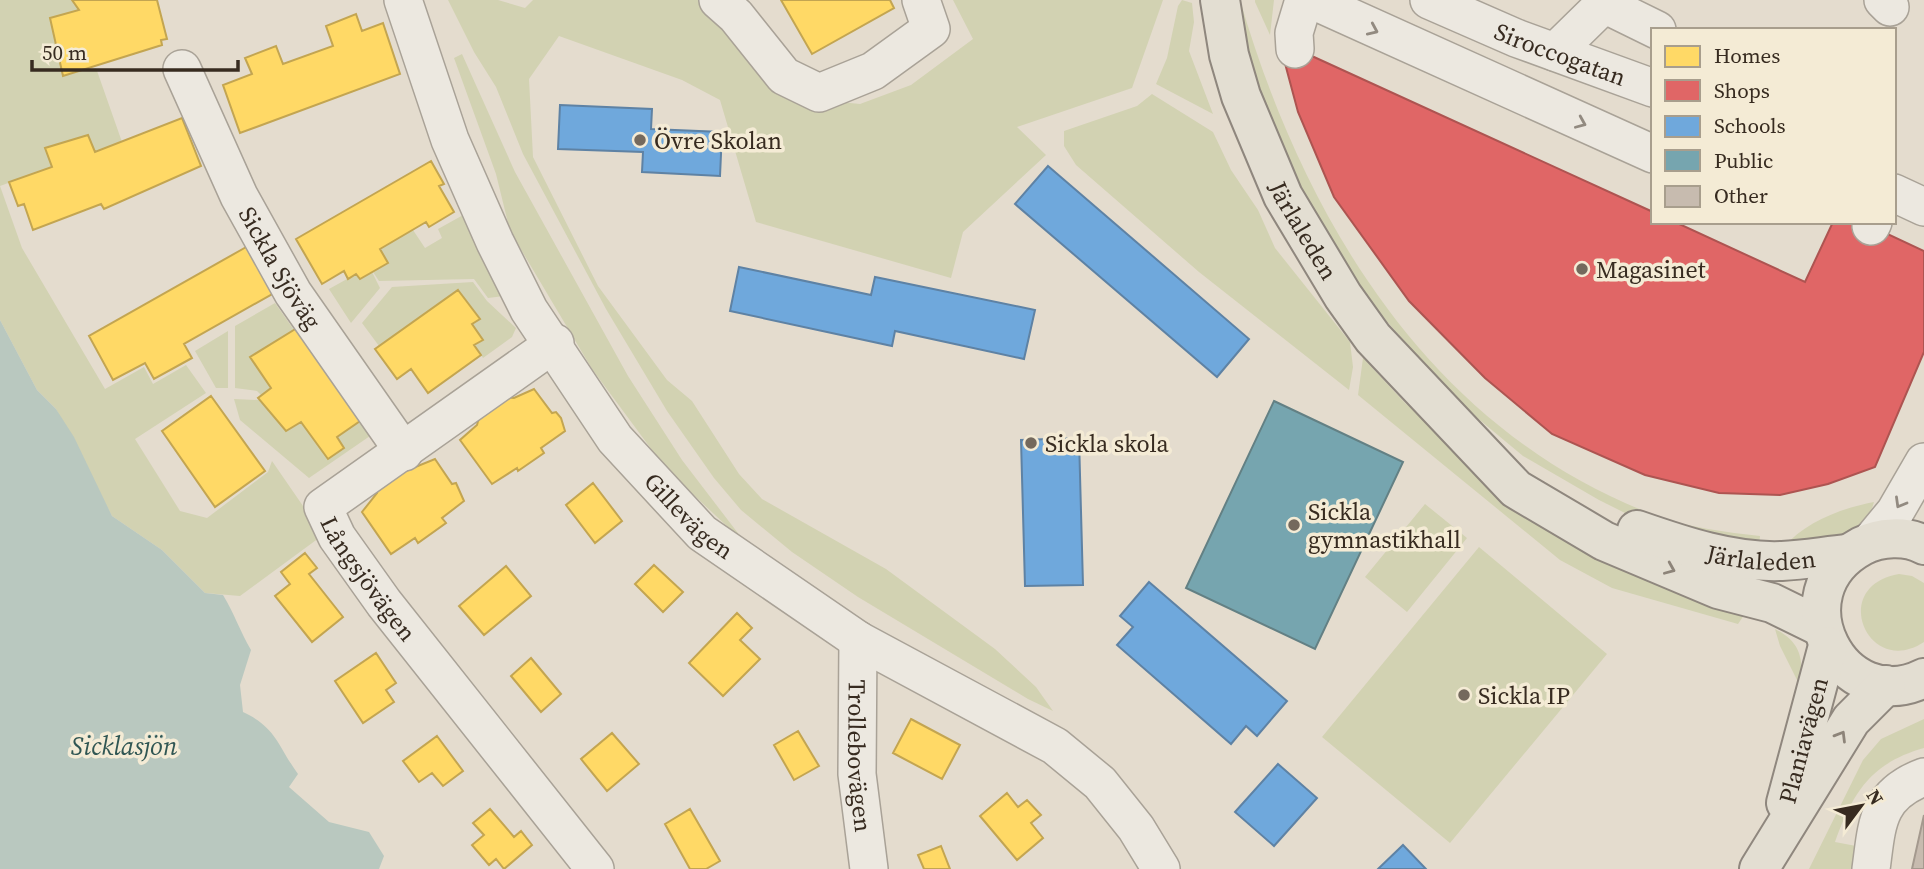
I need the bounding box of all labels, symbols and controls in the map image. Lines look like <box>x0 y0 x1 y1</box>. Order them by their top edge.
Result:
street label: Siroccogatan <box>1489 14 1631 93</box>
one-way arrow <box>1366 22 1378 36</box>
scale bar <box>32 28 238 72</box>
legend <box>1651 28 1896 224</box>
text: 50 m <box>42 38 87 67</box>
text: Homes <box>1714 41 1780 70</box>
text: Shops <box>1714 76 1770 105</box>
text: Schools <box>1714 111 1786 140</box>
one-way arrow <box>1574 114 1586 128</box>
place label: Övre Skolan <box>654 124 782 157</box>
marker: Övre Skolan <box>632 132 648 148</box>
text: Public <box>1714 146 1773 175</box>
street label: Järlaleden <box>1262 175 1346 286</box>
text: Other <box>1714 181 1768 210</box>
street label: Sickla Sjöväg <box>232 200 330 336</box>
place label: Magasinet <box>1596 253 1706 286</box>
marker: Magasinet <box>1574 261 1590 277</box>
place label: Sickla skola <box>1045 427 1169 460</box>
marker: Sickla skola <box>1023 435 1039 451</box>
street label: Gillevägen <box>637 465 740 566</box>
place label: Sickla gymnastikhall <box>1308 495 1461 556</box>
one-way arrow <box>1895 495 1908 508</box>
street label: Långsjövägen <box>313 511 424 648</box>
marker: Sickla gymnastikhall <box>1286 517 1302 533</box>
street label: Järlaleden <box>1702 536 1817 578</box>
one-way arrow <box>1663 561 1675 575</box>
street label: Planiavägen <box>1770 673 1835 807</box>
place label: Sickla IP <box>1478 679 1570 712</box>
street label: Trollebovägen <box>840 680 881 834</box>
marker: Sickla IP <box>1456 687 1472 703</box>
water label: Sicklasjön <box>71 728 178 764</box>
one-way arrow <box>1833 731 1846 744</box>
north arrow <box>1826 771 1896 841</box>
text: N <box>1861 784 1890 810</box>

